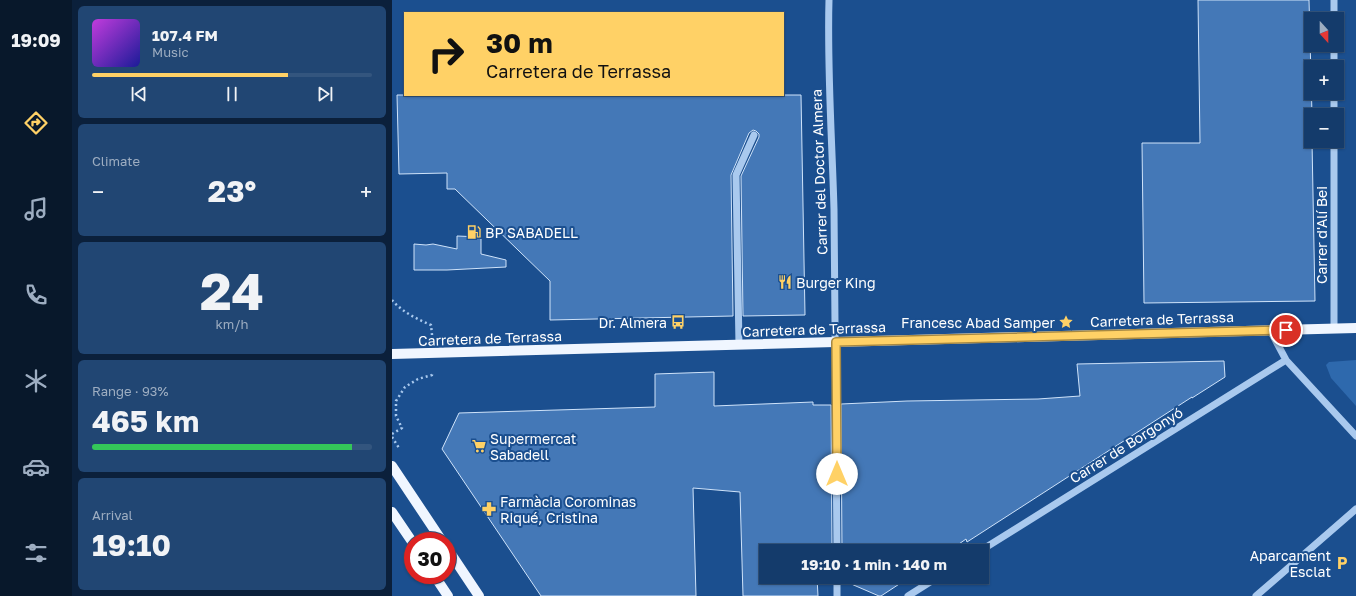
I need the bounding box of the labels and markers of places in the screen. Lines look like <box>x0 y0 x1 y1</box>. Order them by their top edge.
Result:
fuel station icon: BP SABADELL <box>466 224 482 240</box>
place label: BP SABADELL <box>485 224 578 241</box>
restaurant icon: Burger King <box>777 274 793 290</box>
place label: Burger King <box>796 274 876 291</box>
pin <box>1269 313 1303 347</box>
place label: Dr. Almera <box>598 314 667 331</box>
bus stop icon: Dr. Almera <box>670 314 686 330</box>
place label: Francesc Abad Samper <box>901 314 1056 331</box>
place icon: Francesc Abad Samper <box>1058 314 1074 330</box>
place label: Supermercat Sabadell <box>490 430 576 463</box>
supermarket icon: Supermercat Sabadell <box>471 438 487 454</box>
place label: Farmàcia Corominas Riqué, Cristina <box>500 493 636 526</box>
pharmacy icon: Farmàcia Corominas Riqué, Cristina <box>481 501 497 517</box>
place label: Aparcament Esclat <box>1250 547 1331 580</box>
parking icon: Aparcament Esclat <box>1334 555 1350 571</box>

